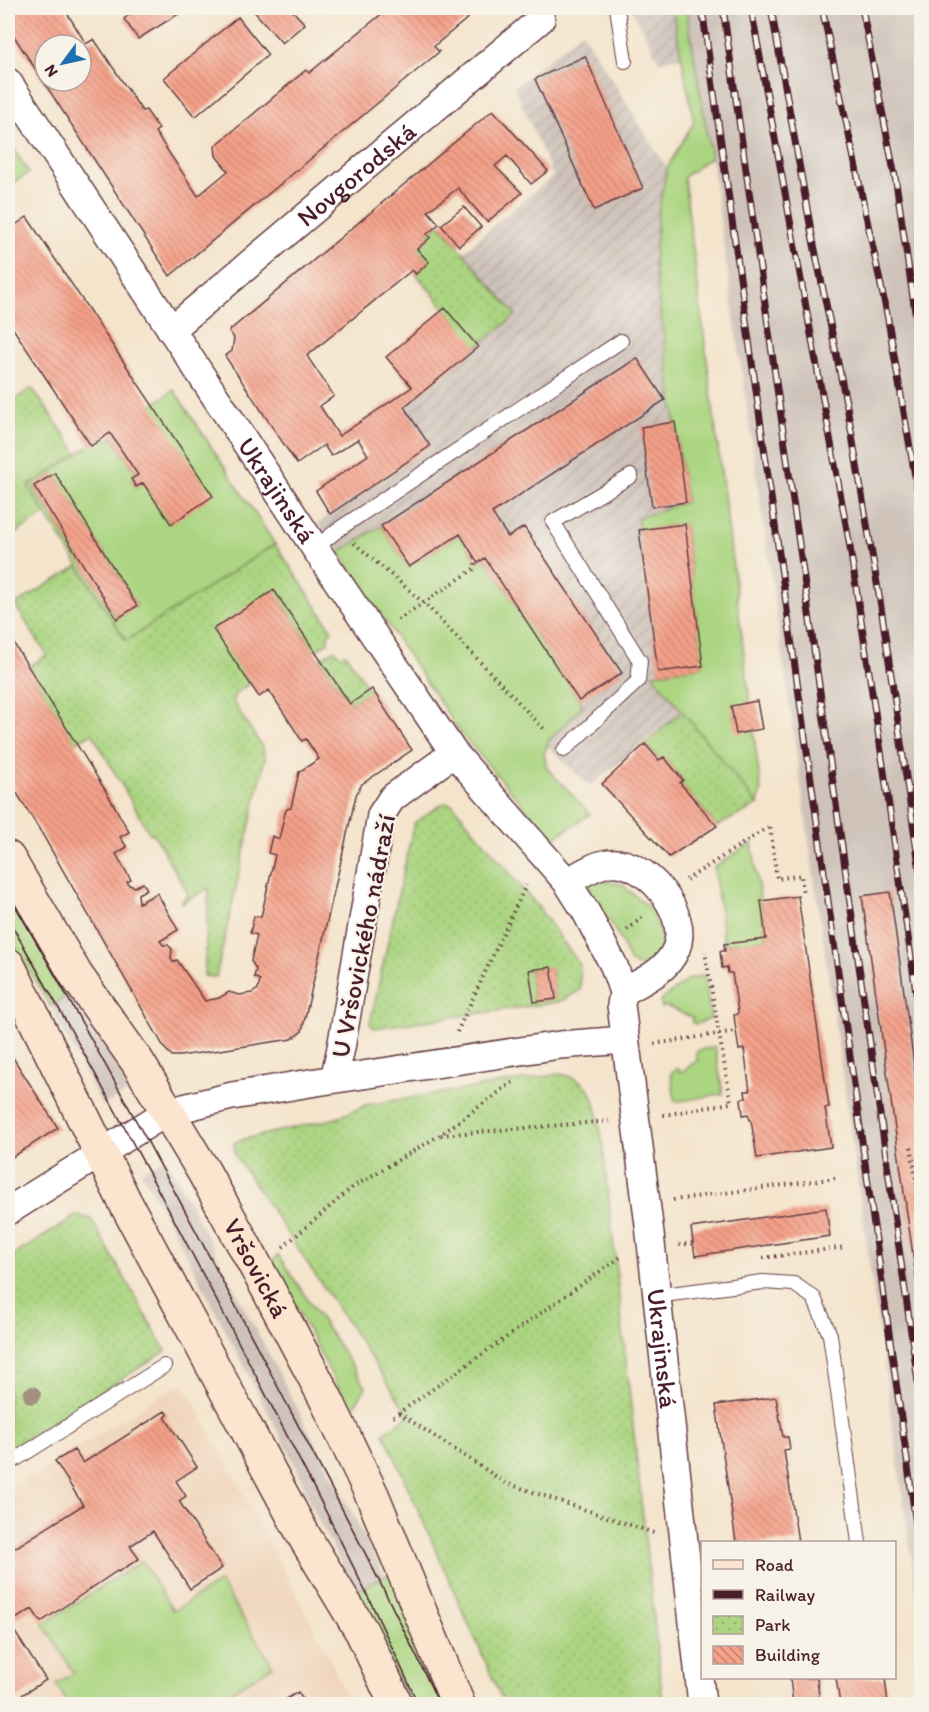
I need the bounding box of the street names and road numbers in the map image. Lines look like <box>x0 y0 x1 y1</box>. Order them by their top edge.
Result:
street label: Novgorodská <box>290 115 423 233</box>
street label: Ukrajinská <box>231 431 324 550</box>
street label: U Vršovického nádraží <box>324 811 402 1060</box>
street label: Vršovická <box>217 1213 297 1324</box>
street label: Ukrajinská <box>640 1287 685 1410</box>

